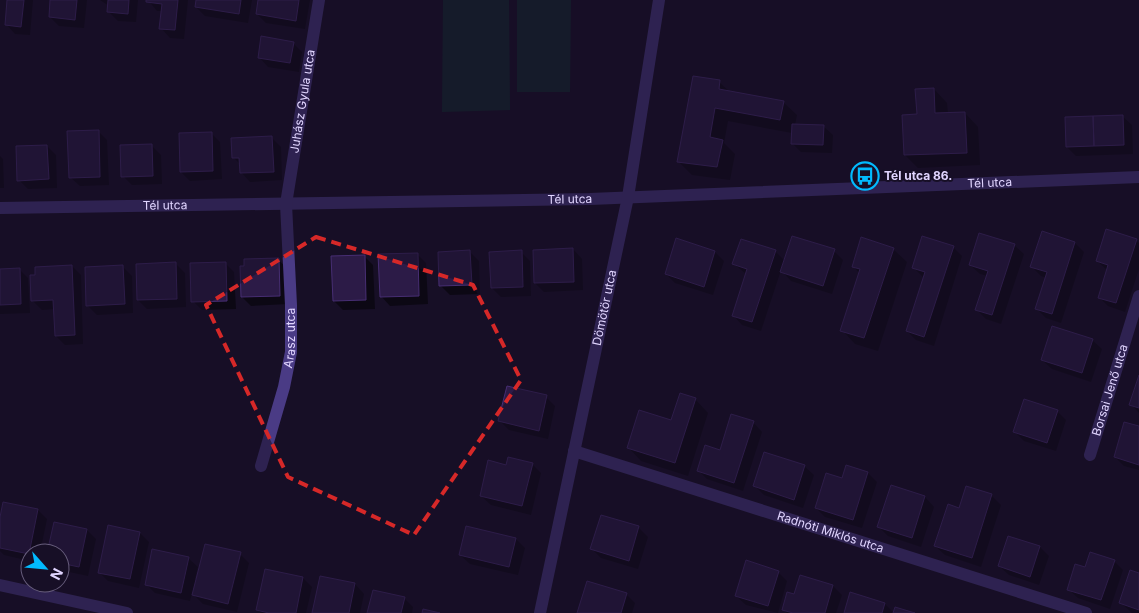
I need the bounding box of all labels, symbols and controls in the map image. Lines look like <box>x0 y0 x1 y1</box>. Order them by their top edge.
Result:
street label: Juhász Gyula utca <box>286 48 318 154</box>
bus stop icon: Tél utca 86. <box>850 161 880 191</box>
place label: Tél utca 86. <box>884 168 952 183</box>
street label: Tél utca <box>967 174 1012 191</box>
street label: Tél utca <box>547 191 592 207</box>
street label: Tél utca <box>142 197 187 213</box>
street label: Dömötör utca <box>589 268 619 347</box>
street label: Arasz utca <box>280 308 299 369</box>
street label: Borsai Jenő utca <box>1088 342 1131 438</box>
street label: Radnóti Miklós utca <box>775 508 886 556</box>
north arrow <box>20 543 70 593</box>
text: N <box>47 566 67 583</box>

